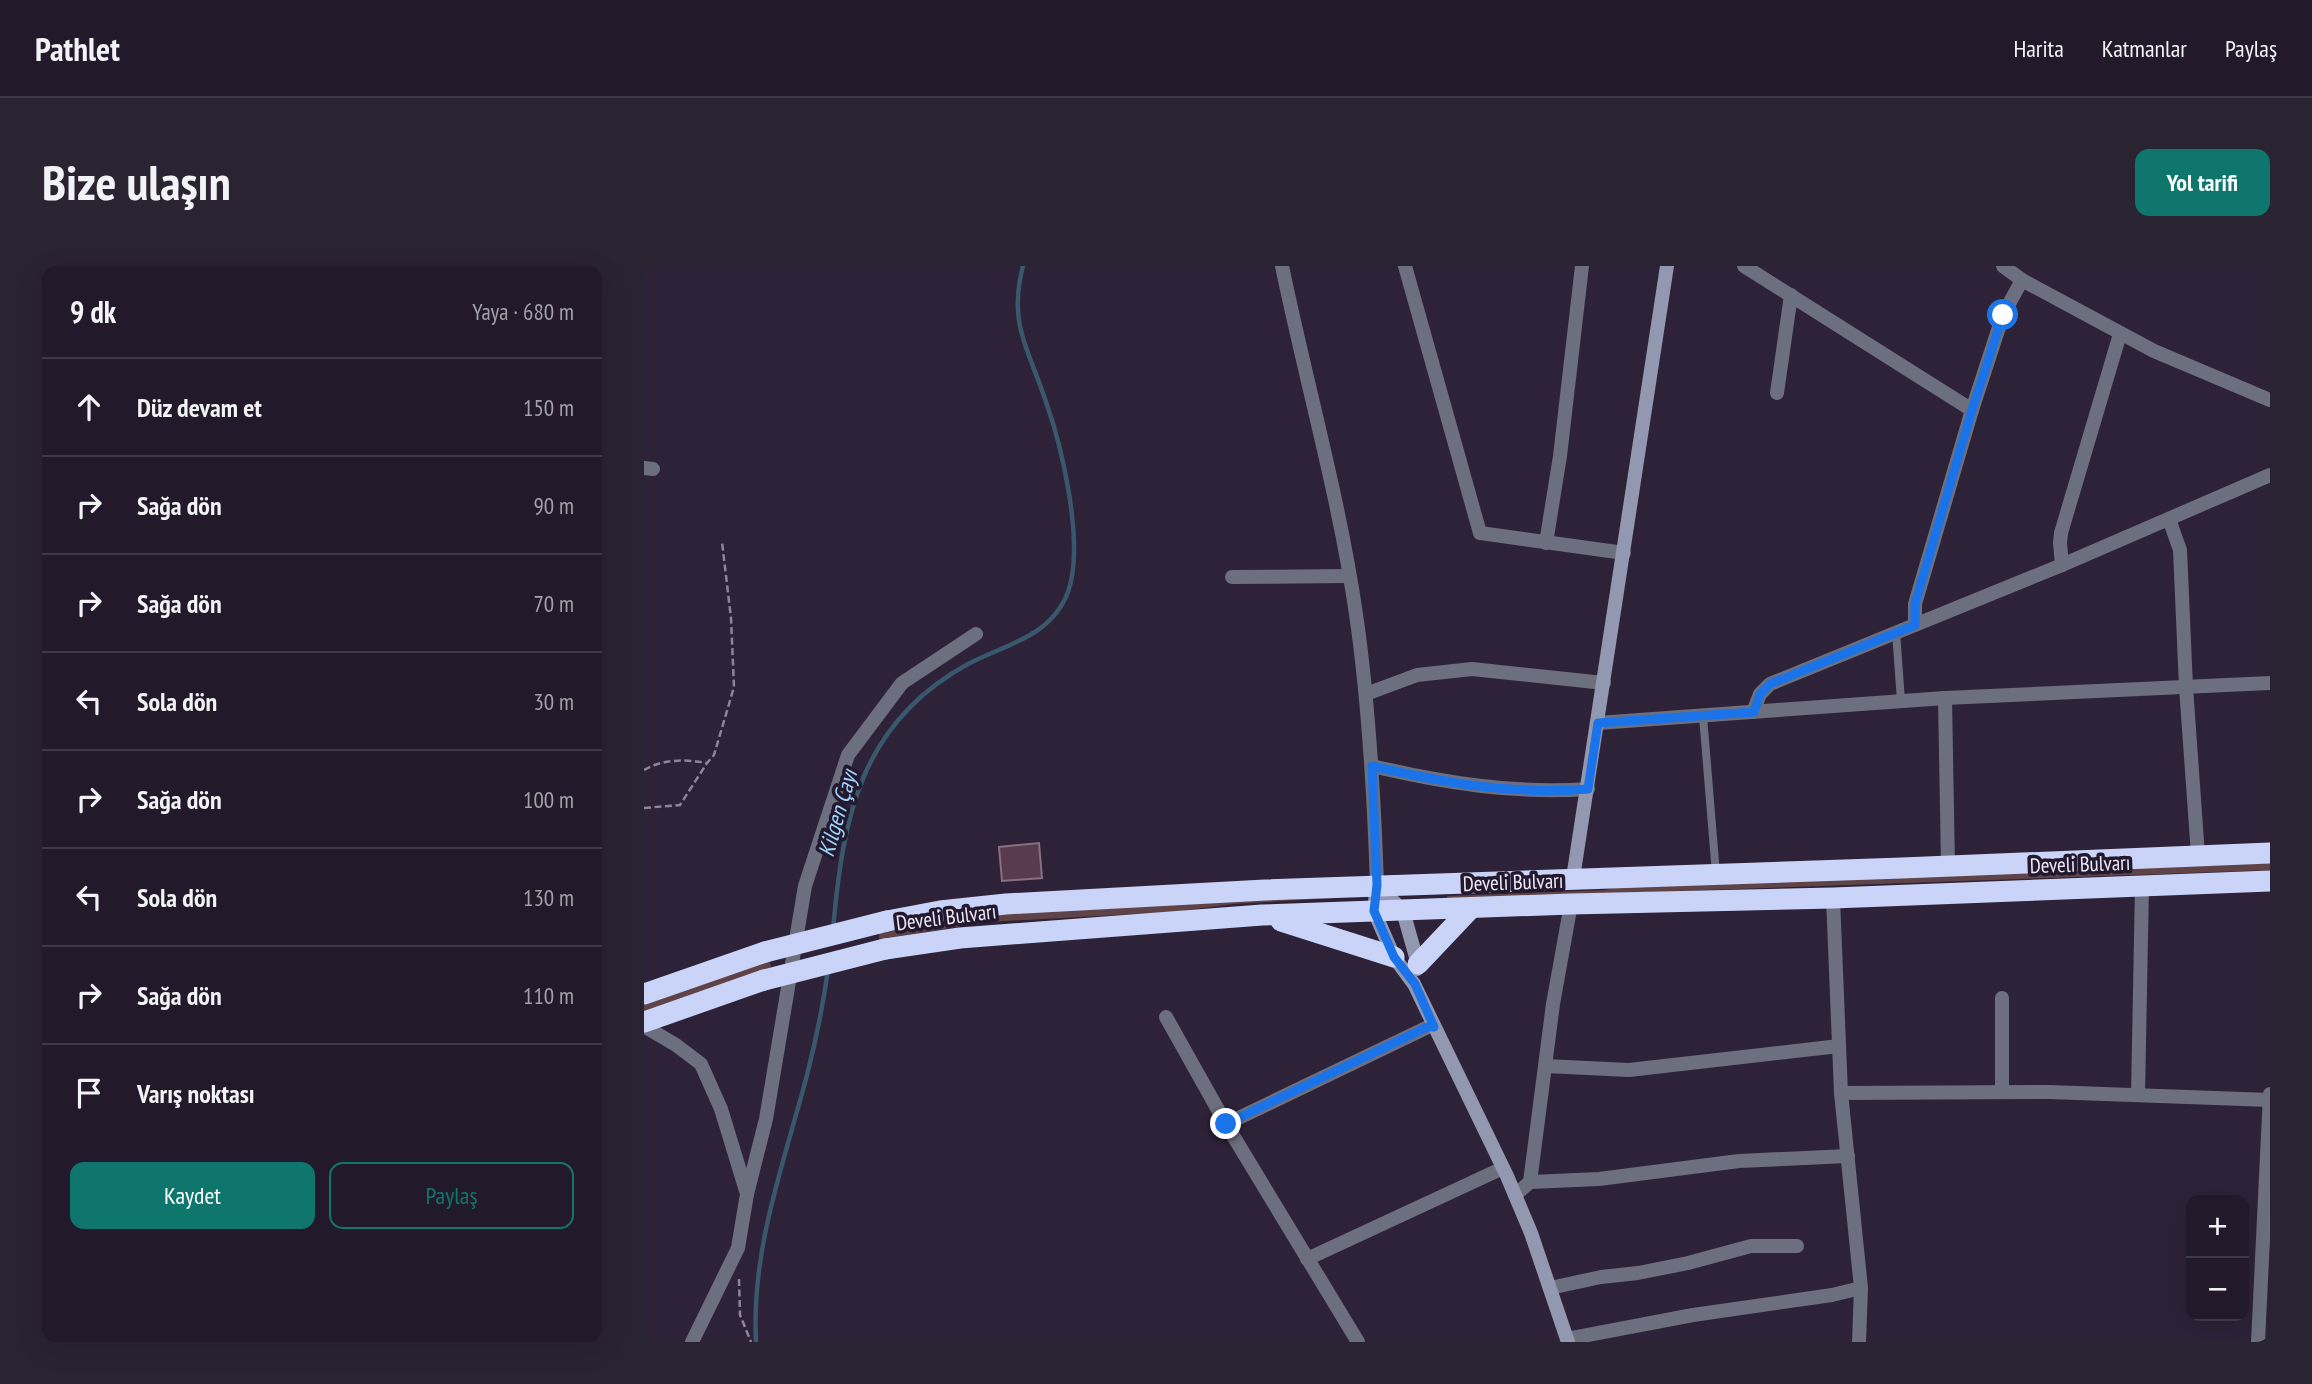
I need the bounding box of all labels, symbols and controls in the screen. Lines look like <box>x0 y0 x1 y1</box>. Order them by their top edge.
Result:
text: Pathlet <box>35 27 120 70</box>
text: Harita <box>2013 33 2064 64</box>
text: Katmanlar <box>2102 33 2187 64</box>
text: Paylaş <box>2225 33 2277 64</box>
button: Yol tarifi <box>2135 149 2270 216</box>
text: Bize ulaşın <box>42 150 231 214</box>
text: 9 dk <box>70 292 116 331</box>
text: Yaya · 680 m <box>472 297 574 326</box>
route start <box>1987 299 2018 330</box>
icon: ahead <box>70 388 108 426</box>
text: Düz devam et <box>137 391 262 424</box>
text: 150 m <box>523 393 574 422</box>
icon: right <box>70 486 108 524</box>
text: Sağa dön <box>137 489 222 522</box>
text: 90 m <box>533 491 574 520</box>
icon: right <box>70 584 108 622</box>
text: Sağa dön <box>137 587 222 620</box>
text: 70 m <box>533 589 574 618</box>
icon: left <box>70 682 108 720</box>
text: Sola dön <box>137 685 217 718</box>
text: 30 m <box>533 687 574 716</box>
water label: Kilgen Çayı <box>811 764 864 860</box>
icon: right <box>70 780 108 818</box>
text: Sağa dön <box>137 783 222 816</box>
text: 100 m <box>523 785 574 814</box>
street label: Develi Bulvarı <box>2029 849 2131 879</box>
street label: Develi Bulvarı <box>1462 867 1564 897</box>
icon: left <box>70 878 108 916</box>
text: Sola dön <box>137 881 217 914</box>
text: 130 m <box>523 883 574 912</box>
street label: Develi Bulvarı <box>894 897 998 937</box>
icon: right <box>70 976 108 1014</box>
text: Sağa dön <box>137 979 222 1012</box>
text: 110 m <box>523 981 574 1010</box>
icon: arrive <box>70 1074 108 1112</box>
text: Varış noktası <box>137 1077 255 1110</box>
route end <box>1210 1108 1241 1139</box>
button: Kaydet <box>70 1162 315 1229</box>
button: Paylaş <box>329 1162 574 1229</box>
map controls <box>2186 1195 2249 1321</box>
button: + <box>2186 1195 2249 1258</box>
button: − <box>2186 1258 2249 1321</box>

